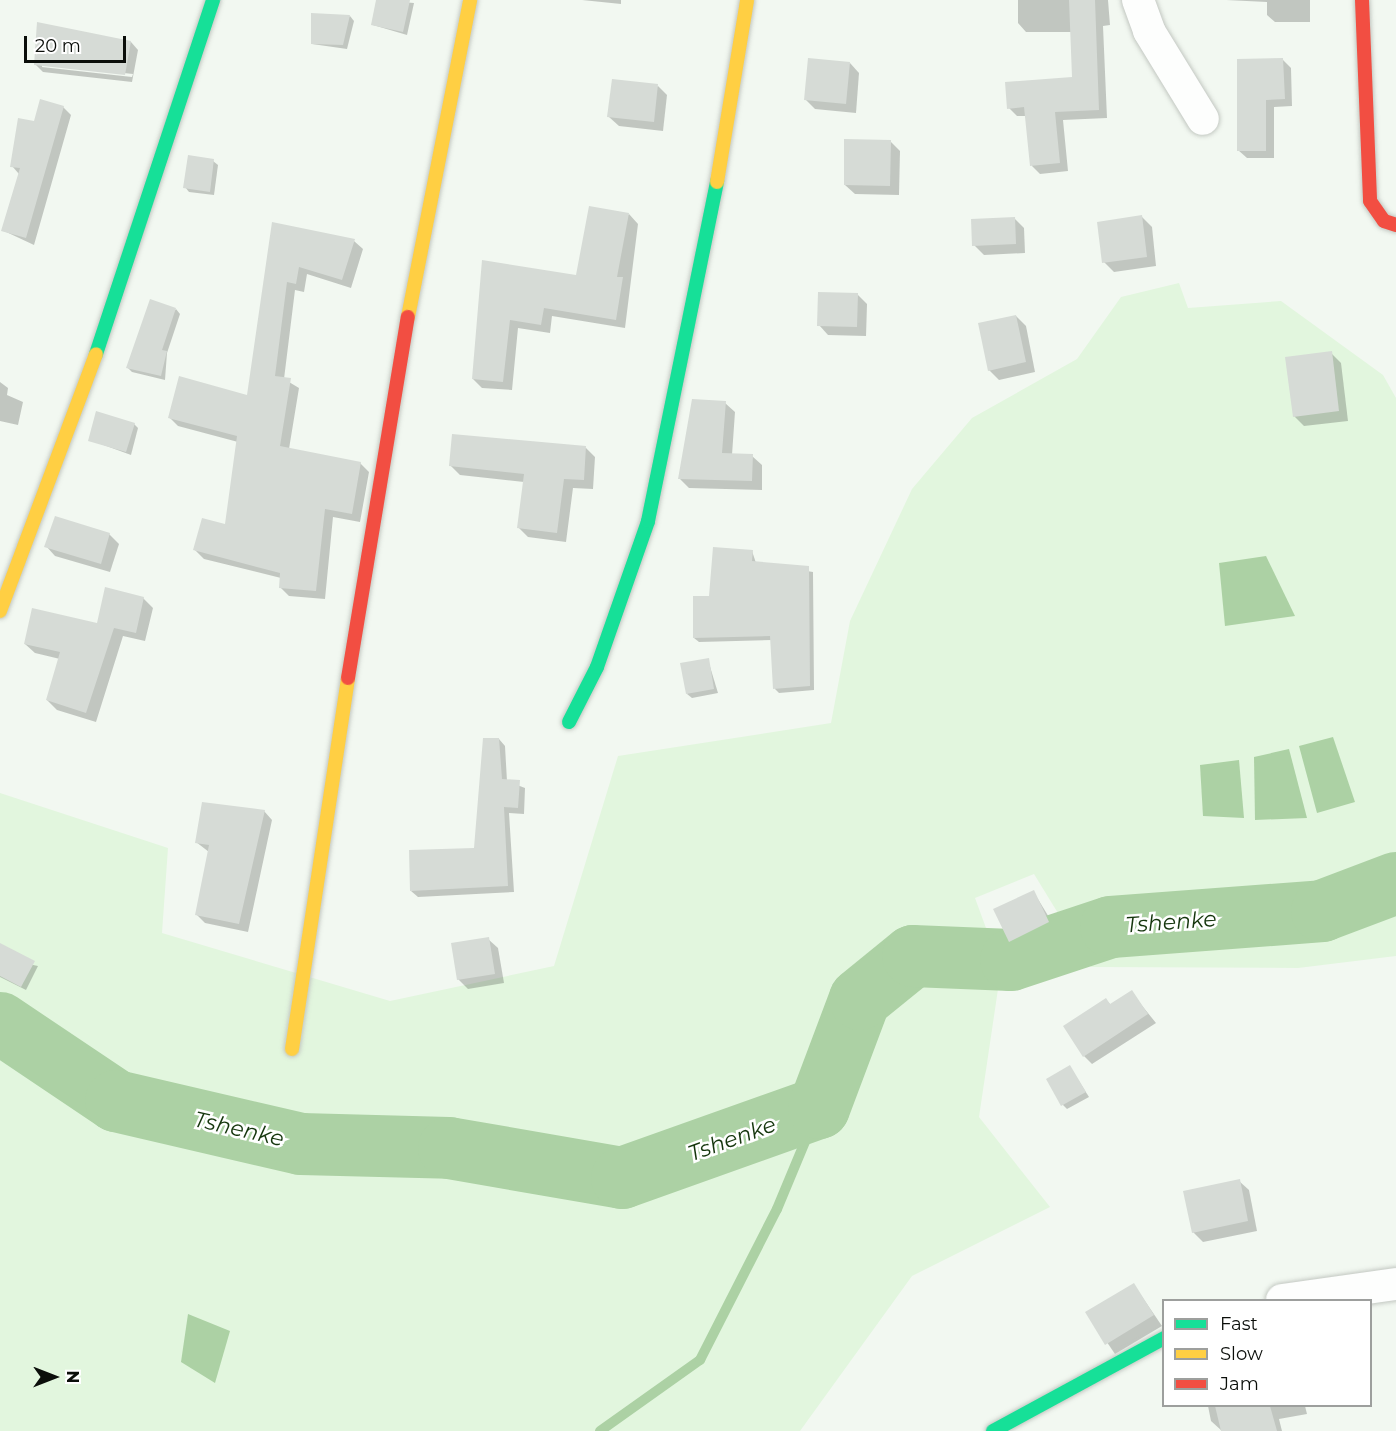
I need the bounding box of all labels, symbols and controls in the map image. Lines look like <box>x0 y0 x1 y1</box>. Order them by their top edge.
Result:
scale bar <box>27 24 129 62</box>
text: 20 m <box>35 35 81 57</box>
water label: Tshenke <box>1124 906 1218 938</box>
water label: Tshenke <box>191 1106 287 1152</box>
water label: Tshenke <box>685 1111 779 1167</box>
legend <box>1162 1299 1372 1407</box>
text: Fast <box>1220 1313 1258 1335</box>
text: Slow <box>1220 1343 1263 1365</box>
north arrow <box>24 1347 84 1407</box>
text: N <box>63 1371 82 1383</box>
text: Jam <box>1220 1373 1259 1395</box>

